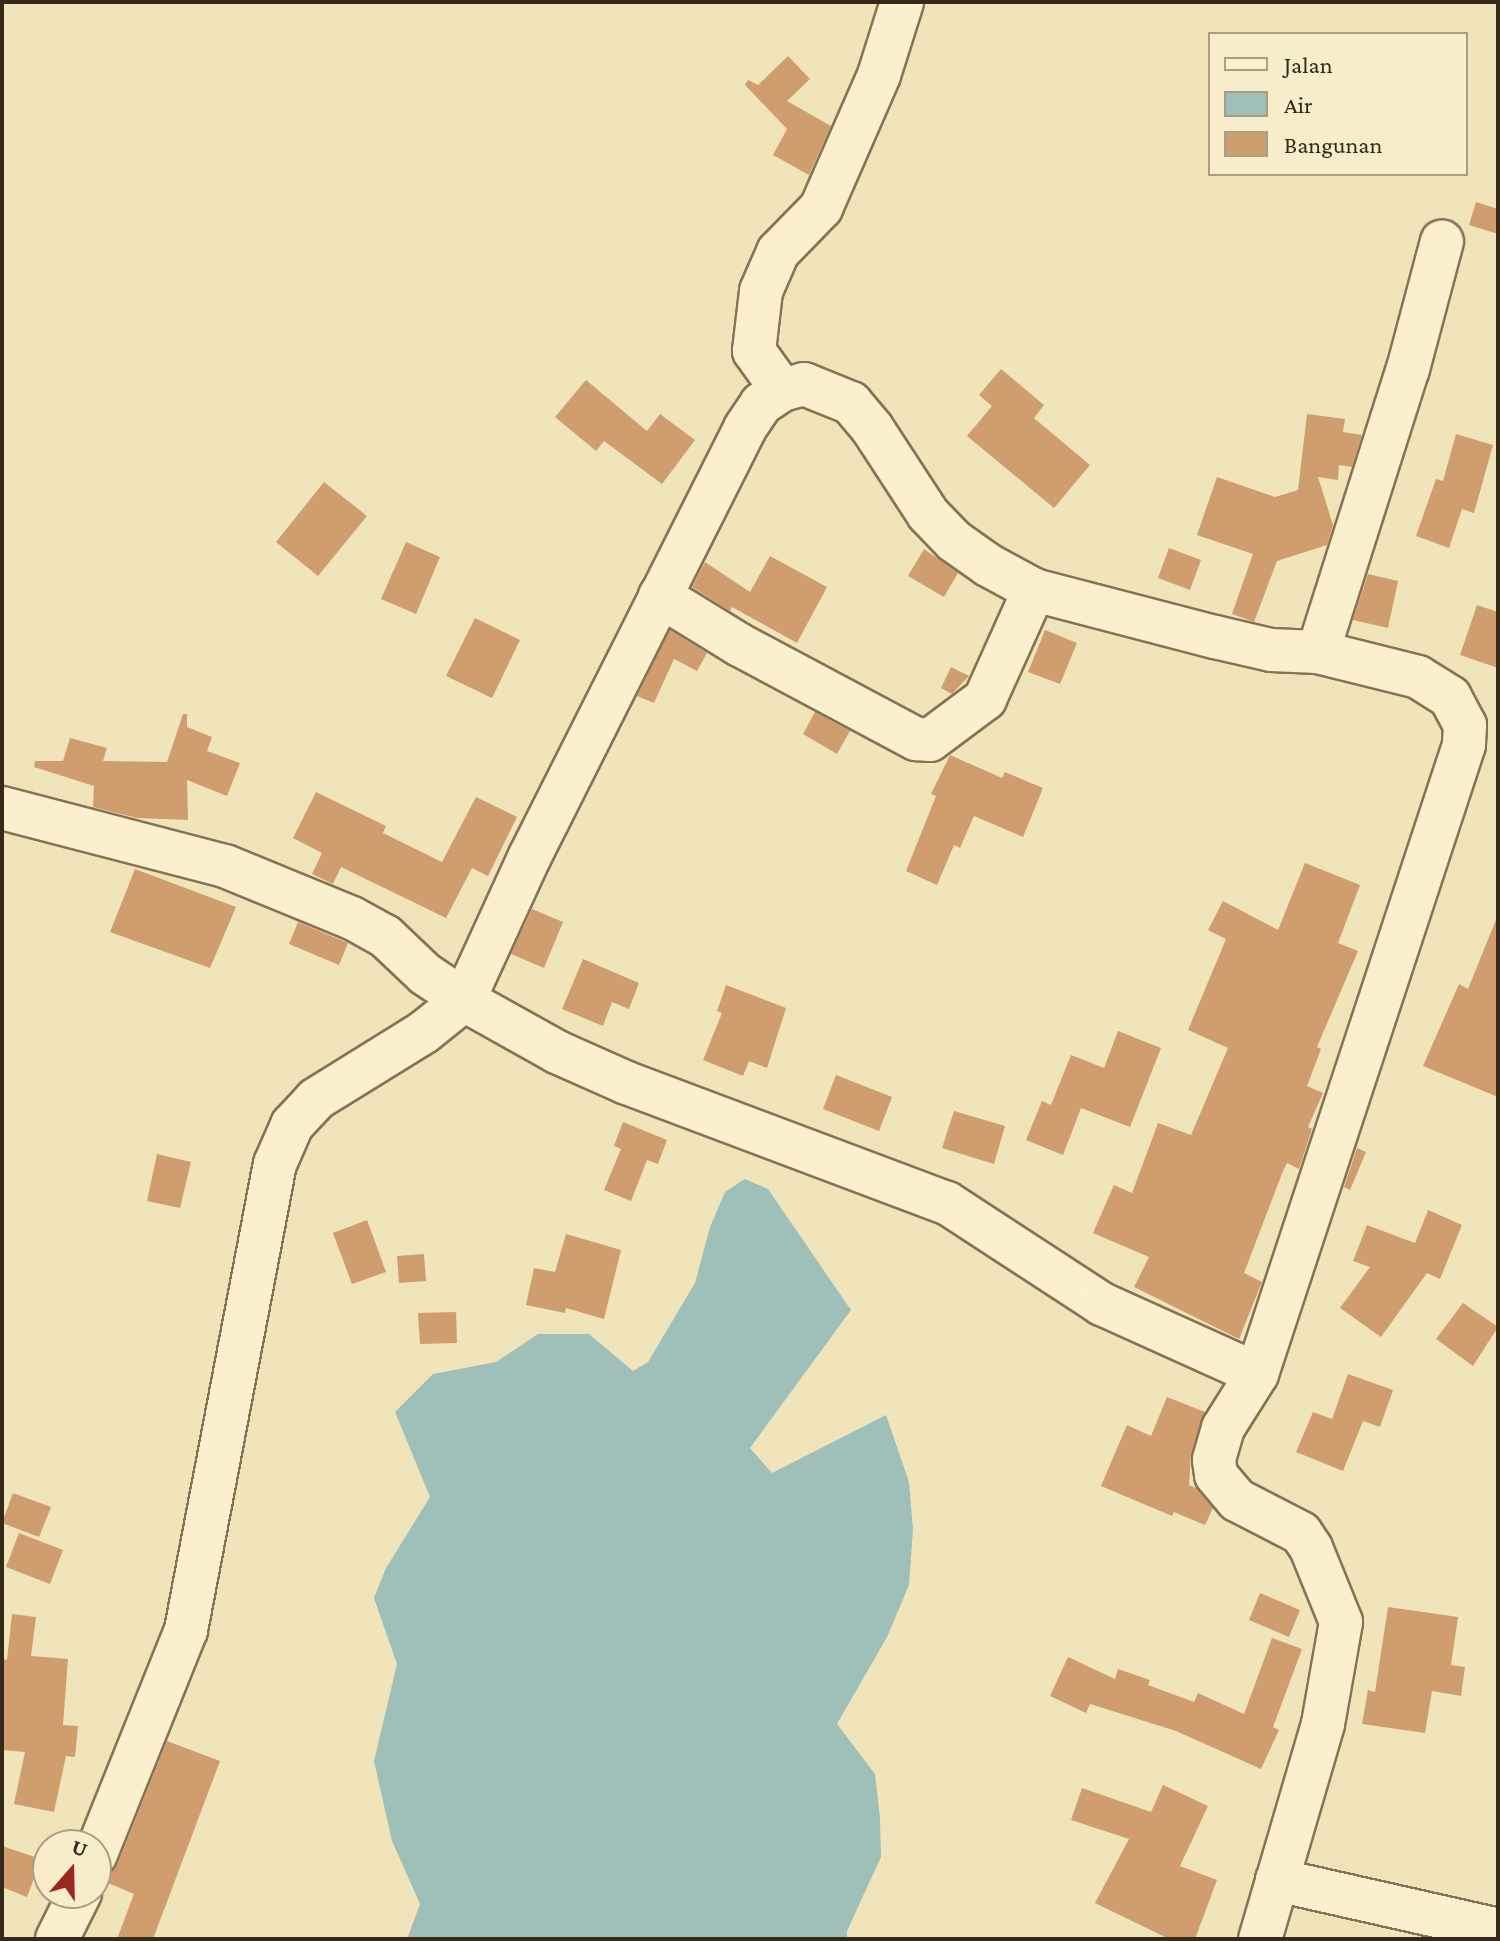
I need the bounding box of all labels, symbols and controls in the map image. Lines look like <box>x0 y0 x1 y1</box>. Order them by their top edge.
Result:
legend <box>1208 32 1468 176</box>
text: Jalan <box>1284 51 1333 78</box>
text: Air <box>1284 91 1312 118</box>
text: Bangunan <box>1284 131 1382 158</box>
north arrow <box>32 1829 112 1909</box>
text: U <box>68 1834 91 1862</box>

